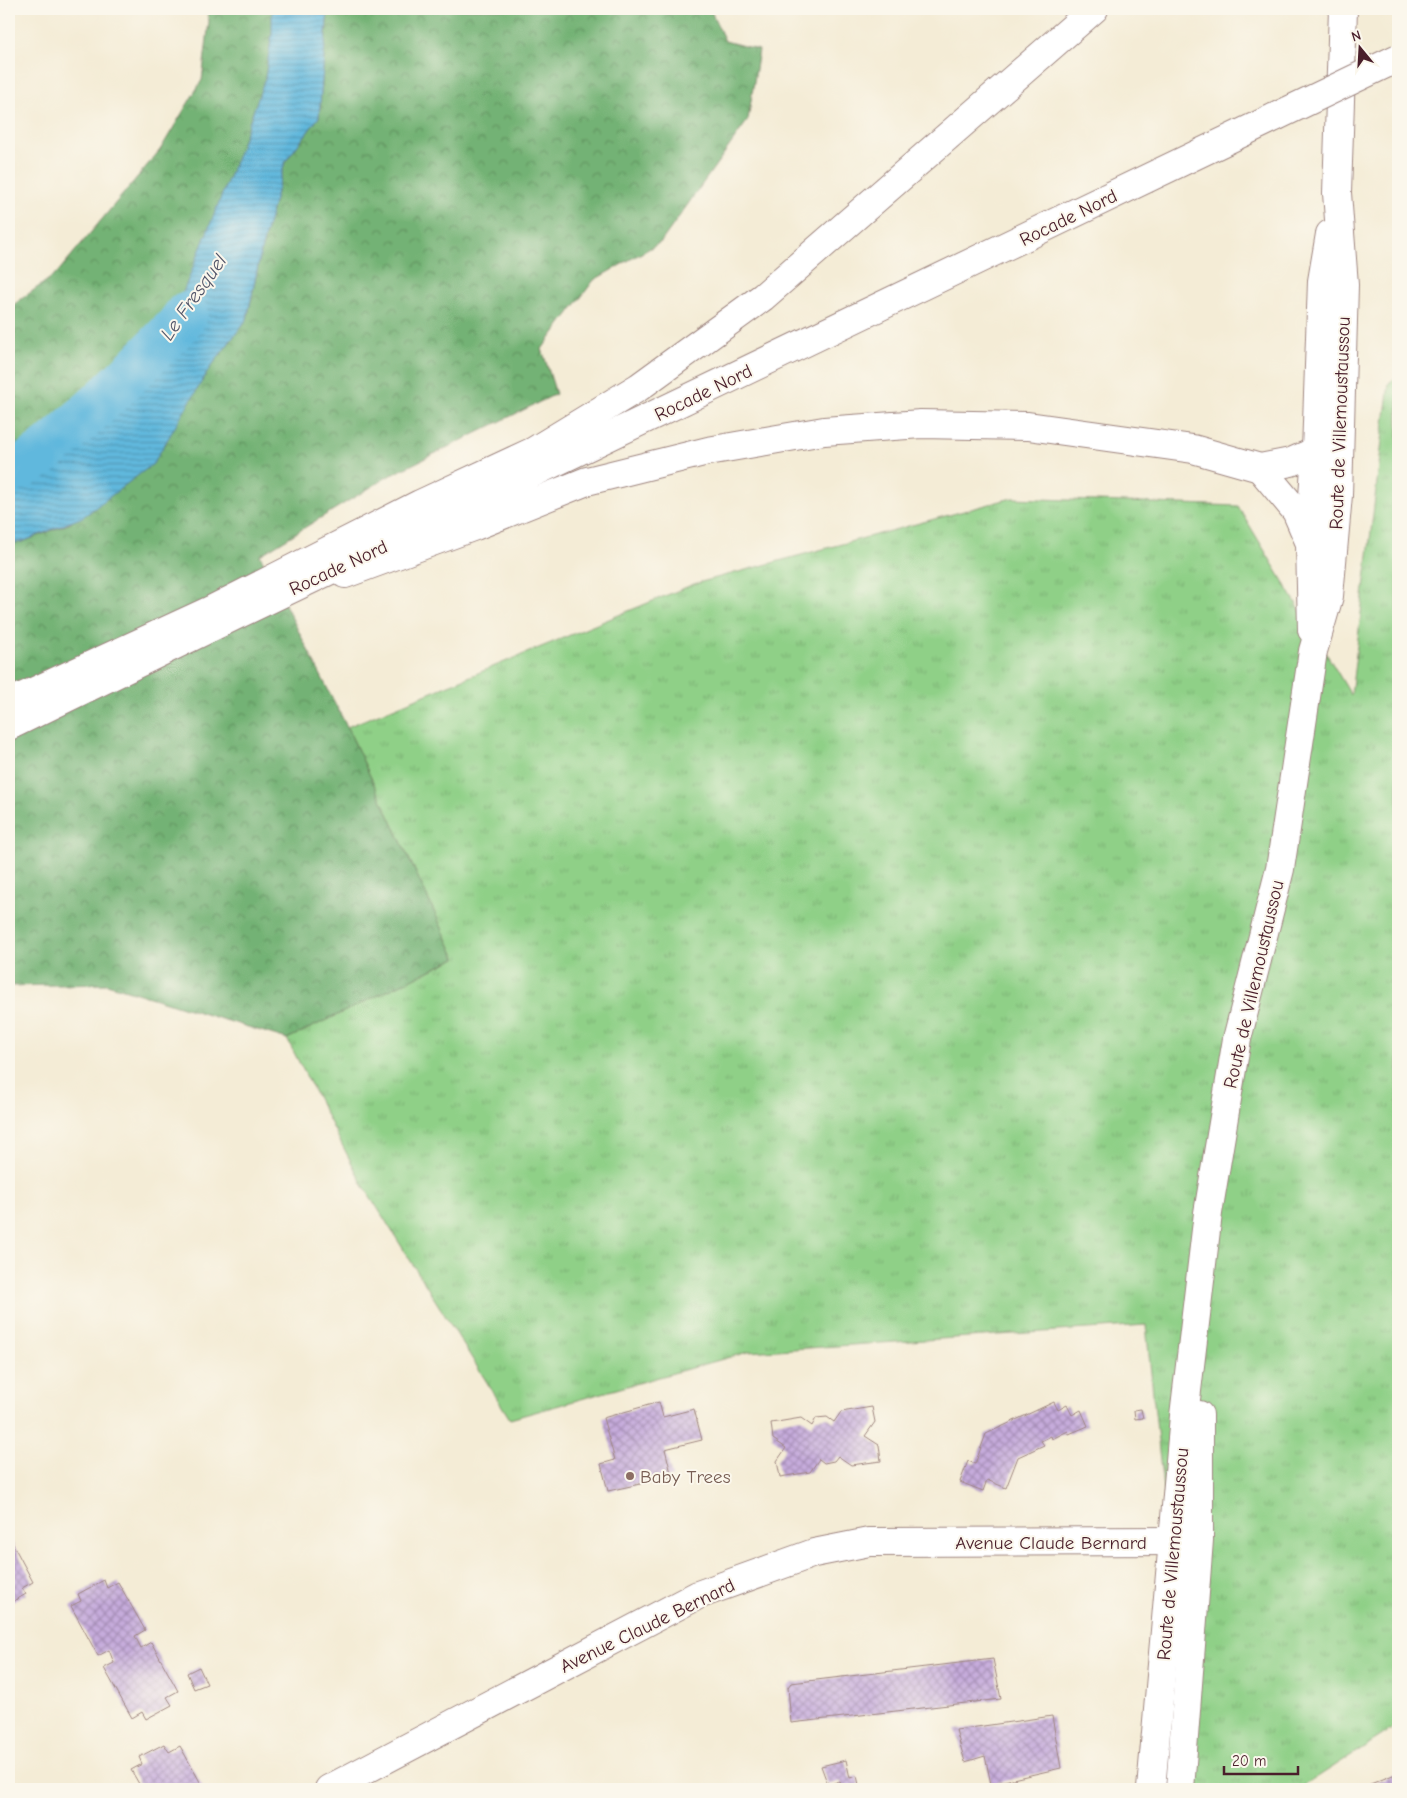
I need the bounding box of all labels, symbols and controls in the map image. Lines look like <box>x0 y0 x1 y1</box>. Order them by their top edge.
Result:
north arrow <box>1334 22 1384 72</box>
text: N <box>1349 27 1363 46</box>
street label: Rocade Nord <box>1016 185 1121 251</box>
water label: Le Fresquel <box>156 250 232 345</box>
street label: Route de Villemoustaussou <box>1325 316 1355 530</box>
street label: Rocade Nord <box>651 360 756 426</box>
street label: Rocade Nord <box>286 536 391 600</box>
street label: Route de Villemoustaussou <box>1219 878 1289 1091</box>
street label: Route de Villemoustaussou <box>1153 1447 1193 1661</box>
place label: Baby Trees <box>640 1466 731 1488</box>
marker: Baby Trees <box>624 1470 636 1482</box>
street label: Avenue Claude Bernard <box>955 1532 1147 1554</box>
street label: Avenue Claude Bernard <box>556 1574 738 1678</box>
scale bar <box>1224 1743 1298 1775</box>
text: 20 m <box>1232 1752 1266 1770</box>

